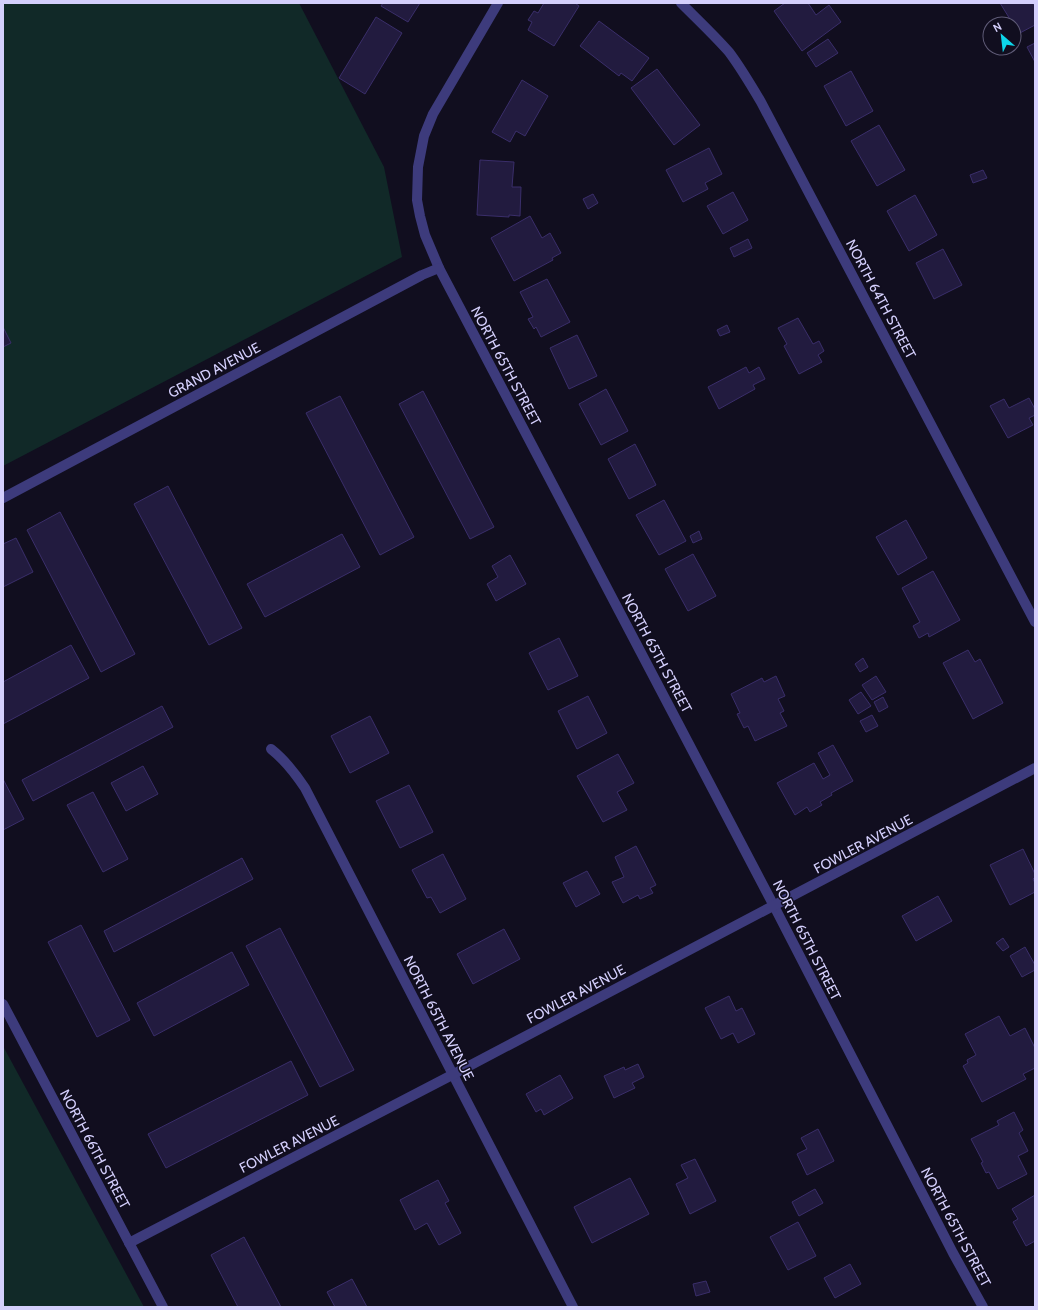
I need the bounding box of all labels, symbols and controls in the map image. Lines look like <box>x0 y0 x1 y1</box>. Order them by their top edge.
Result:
north arrow <box>982 16 1022 56</box>
text: N <box>991 19 1004 35</box>
street label: NORTH 64TH STREET <box>842 236 920 362</box>
street label: NORTH 65TH STREET <box>467 303 545 429</box>
street label: GRAND AVENUE <box>165 338 263 402</box>
street label: NORTH 65TH STREET <box>618 590 696 716</box>
street label: FOWLER AVENUE <box>810 810 916 878</box>
street label: NORTH 65TH STREET <box>769 877 845 1004</box>
street label: NORTH 65TH AVENUE <box>400 953 478 1084</box>
street label: FOWLER AVENUE <box>523 960 629 1028</box>
street label: NORTH 66TH STREET <box>56 1086 134 1212</box>
street label: FOWLER AVENUE <box>236 1111 342 1177</box>
street label: NORTH 65TH STREET <box>917 1164 995 1290</box>

